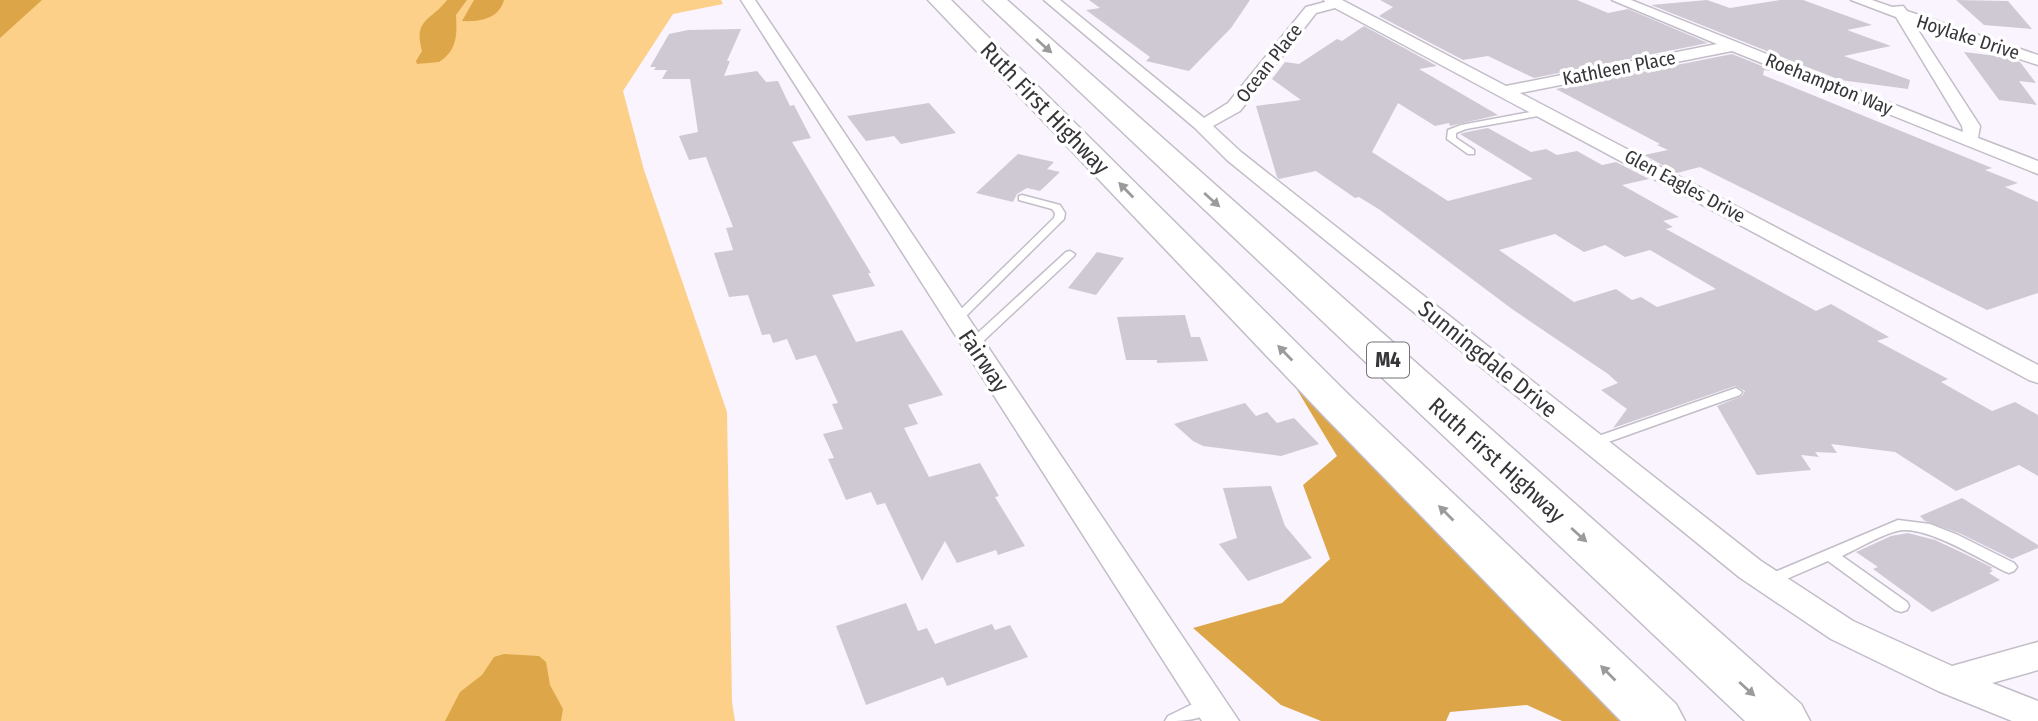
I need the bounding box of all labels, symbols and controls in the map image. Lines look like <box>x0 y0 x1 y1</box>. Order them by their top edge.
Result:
street label: Hoylake Drive <box>1914 10 2022 64</box>
street label: Ocean Place <box>1231 19 1307 107</box>
street label: Ruth First Highway <box>975 36 1116 181</box>
one-way arrow <box>1035 38 1053 54</box>
street label: Kathleen Place <box>1560 46 1678 90</box>
street label: Roehampton Way <box>1762 48 1896 120</box>
street label: Glen Eagles Drive <box>1621 145 1749 227</box>
one-way arrow <box>1117 182 1134 199</box>
one-way arrow <box>1203 191 1220 207</box>
street label: Sunningdale Drive <box>1413 294 1563 424</box>
street label: Fairway <box>953 324 1016 398</box>
road number: M4 <box>1367 342 1409 378</box>
one-way arrow <box>1277 345 1293 362</box>
street label: Ruth First Highway <box>1423 391 1572 529</box>
one-way arrow <box>1438 506 1455 522</box>
one-way arrow <box>1570 527 1588 543</box>
one-way arrow <box>1600 666 1617 682</box>
one-way arrow <box>1738 680 1755 696</box>

